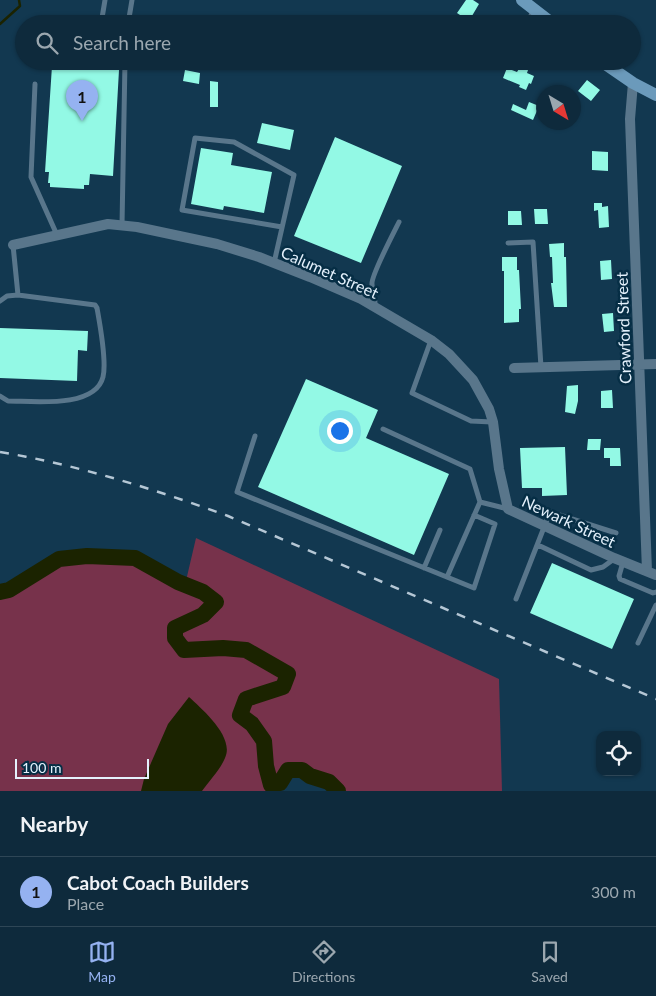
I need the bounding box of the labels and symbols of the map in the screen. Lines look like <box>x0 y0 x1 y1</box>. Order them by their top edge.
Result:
pin: 1 <box>66 80 98 121</box>
north arrow <box>536 85 581 130</box>
street label: Calumet Street <box>278 242 382 302</box>
street label: Crawford Street <box>612 271 634 384</box>
your location <box>327 418 353 444</box>
street label: Newark Street <box>519 491 619 551</box>
scale bar <box>15 756 149 779</box>

